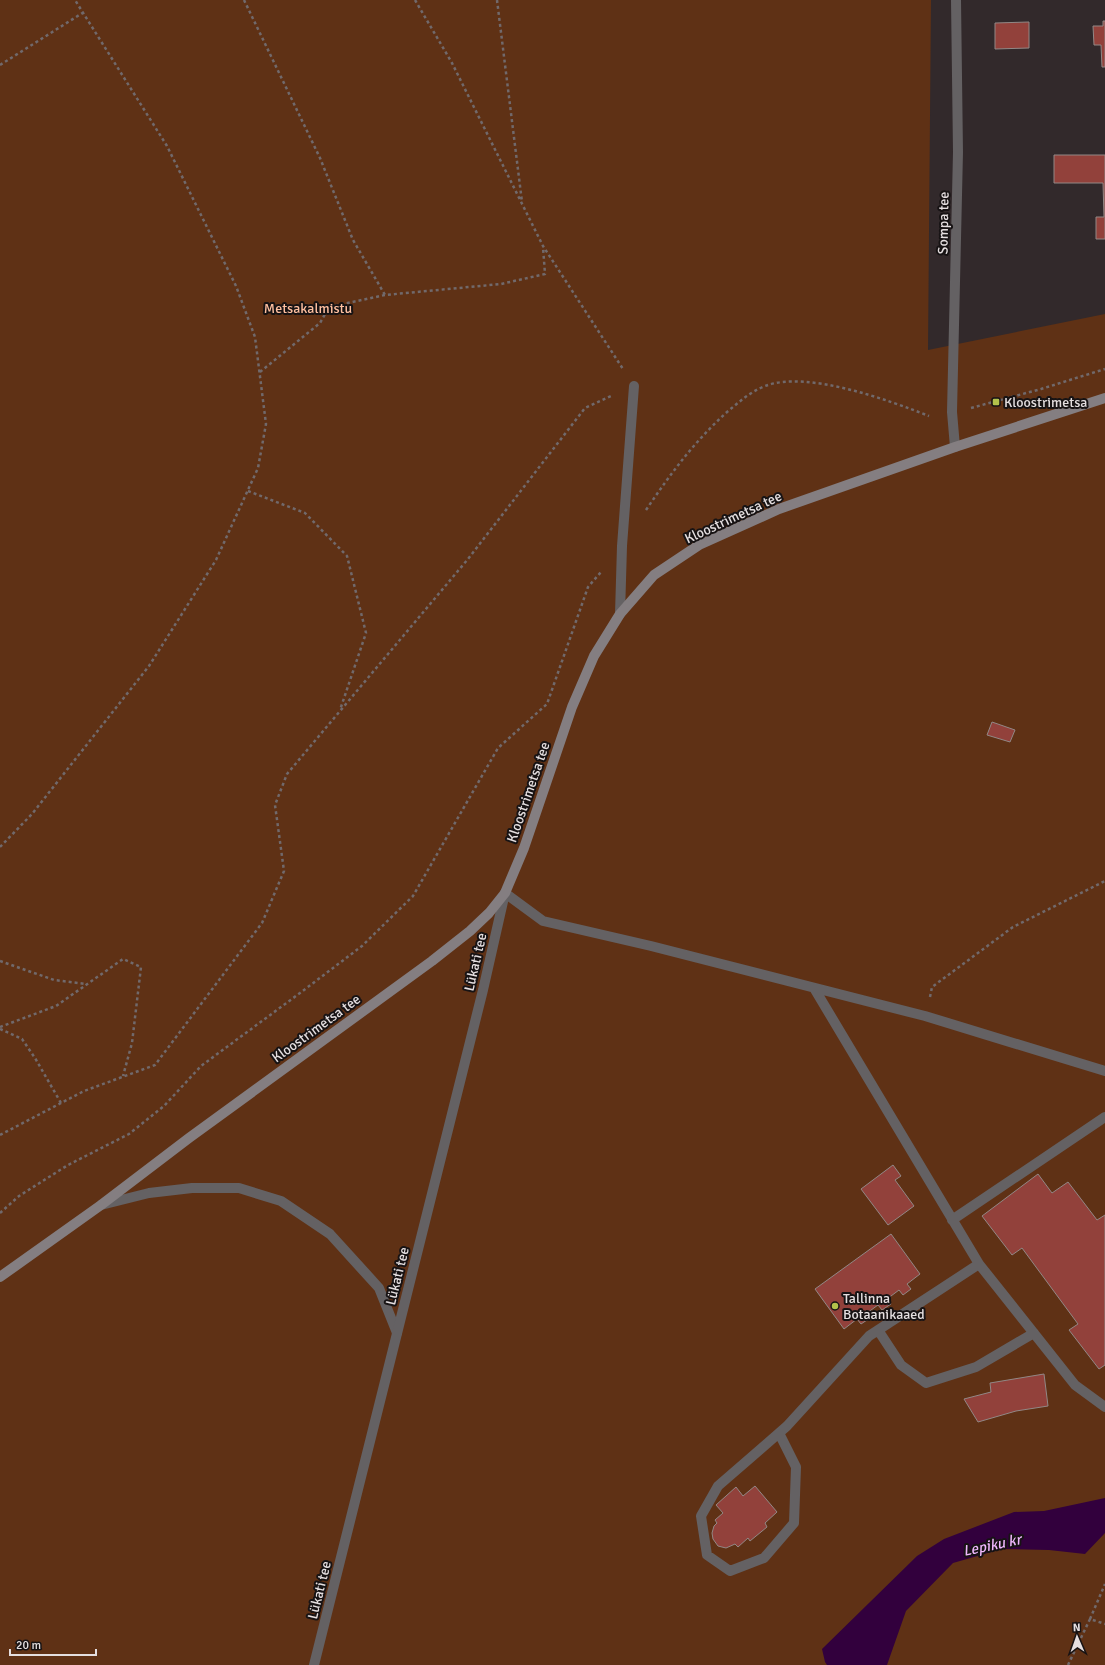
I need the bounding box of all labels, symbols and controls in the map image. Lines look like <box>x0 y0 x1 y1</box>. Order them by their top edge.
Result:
street label: Sompa tee <box>934 192 953 254</box>
park label: Metsakalmistu <box>264 300 352 317</box>
place label: Kloostrimetsa <box>1004 394 1087 411</box>
marker: Kloostrimetsa <box>991 397 1001 407</box>
street label: Kloostrimetsa tee <box>682 488 784 547</box>
street label: Kloostrimetsa tee <box>503 740 554 845</box>
street label: Lükati tee <box>461 931 490 993</box>
street label: Kloostrimetsa tee <box>269 991 364 1066</box>
street label: Lükati tee <box>382 1245 413 1307</box>
place label: Tallinna Botaanikaaed <box>843 1290 925 1323</box>
marker: Tallinna Botaanikaaed <box>830 1301 840 1311</box>
water label: Lepiku kr <box>961 1530 1025 1560</box>
street label: Lükati tee <box>304 1559 335 1621</box>
north arrow <box>1057 1617 1097 1657</box>
text: N <box>1073 1621 1081 1634</box>
scale bar <box>10 1631 96 1657</box>
text: 20 m <box>16 1638 41 1653</box>

